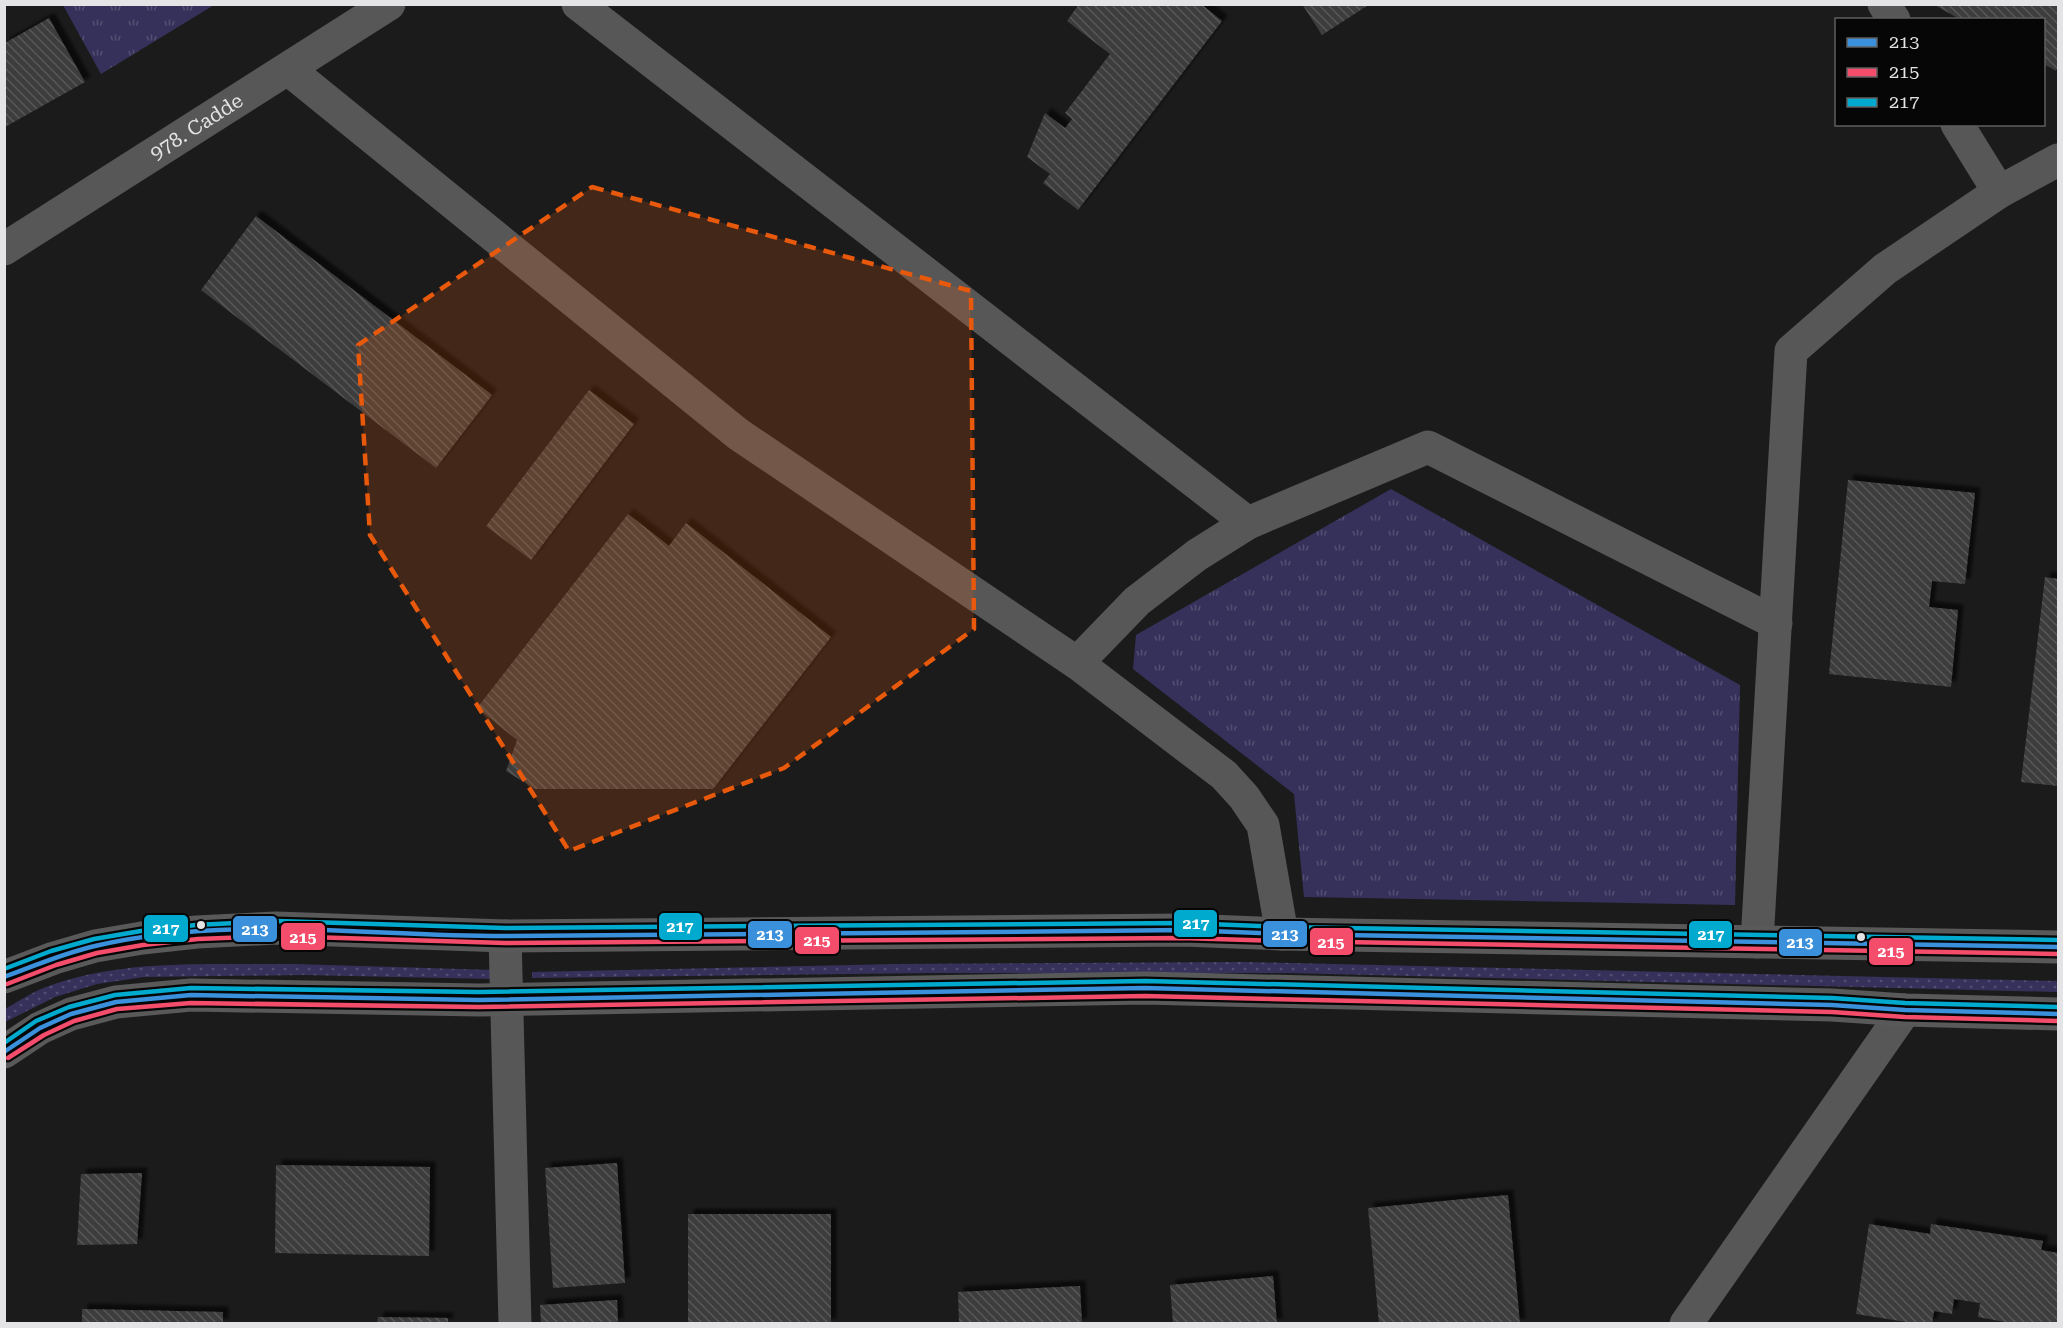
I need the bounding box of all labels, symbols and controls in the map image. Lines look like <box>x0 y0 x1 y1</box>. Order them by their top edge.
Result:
legend <box>1835 18 2045 126</box>
text: 213 <box>1889 31 1919 52</box>
text: 215 <box>1889 61 1919 82</box>
street label: 978. Cadde <box>145 88 247 165</box>
text: 217 <box>1889 91 1919 112</box>
line badge: 217 <box>1173 909 1218 938</box>
line badge: 217 <box>658 912 703 941</box>
line badge: 217 <box>143 914 189 943</box>
text: 217 <box>1183 914 1209 933</box>
line badge: 213 <box>232 915 278 943</box>
text: 217 <box>667 917 693 936</box>
text: 217 <box>153 919 179 938</box>
unlabelled marker <box>195 919 207 931</box>
text: 213 <box>242 920 268 939</box>
line badge: 213 <box>747 920 793 949</box>
line badge: 213 <box>1262 920 1308 948</box>
line badge: 217 <box>1688 920 1733 949</box>
line badge: 215 <box>280 922 326 951</box>
text: 213 <box>757 925 783 944</box>
text: 213 <box>1272 925 1298 944</box>
text: 217 <box>1698 925 1724 944</box>
line badge: 215 <box>794 926 840 955</box>
line badge: 215 <box>1309 927 1354 956</box>
text: 215 <box>290 928 316 947</box>
line badge: 213 <box>1778 928 1823 957</box>
text: 215 <box>804 931 830 950</box>
unlabelled marker <box>1855 931 1867 943</box>
text: 215 <box>1318 933 1344 952</box>
text: 213 <box>1787 933 1813 952</box>
line badge: 215 <box>1868 937 1914 966</box>
text: 215 <box>1878 942 1904 961</box>

